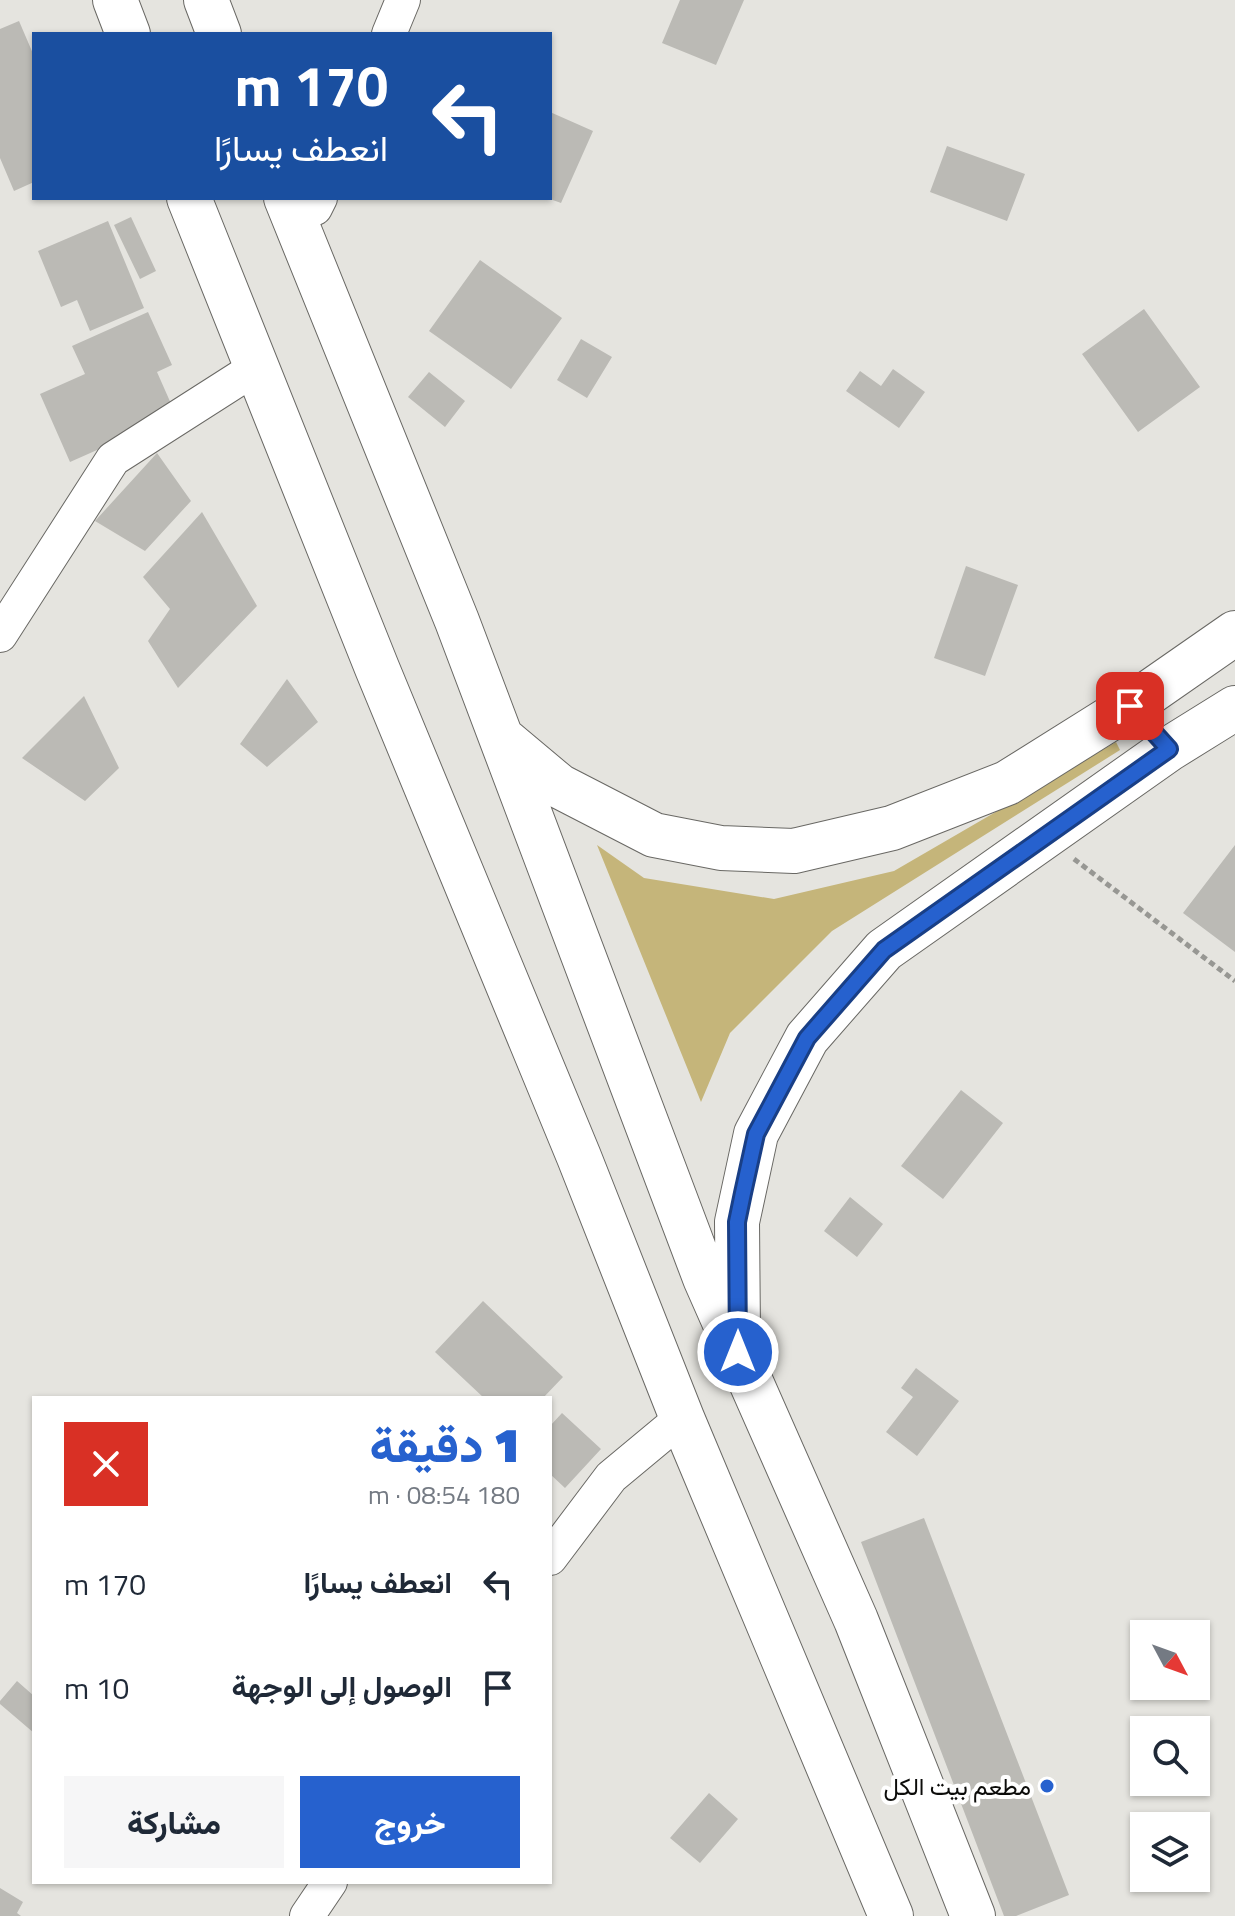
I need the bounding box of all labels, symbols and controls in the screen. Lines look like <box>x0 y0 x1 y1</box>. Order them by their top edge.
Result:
text: 170 m <box>235 43 388 128</box>
icon: left <box>416 64 520 168</box>
text: انعطف يسارًا <box>214 120 388 175</box>
pin <box>1096 672 1164 740</box>
icon: arrive <box>1108 684 1152 728</box>
position arrow <box>696 1310 780 1394</box>
text: 1 دقيقة <box>370 1408 520 1481</box>
button: close <box>64 1422 148 1506</box>
text: 180 m · 08:54 <box>368 1475 520 1514</box>
text: انعطف يسارًا <box>303 1559 452 1605</box>
text: 170 m <box>64 1561 146 1607</box>
icon: left <box>476 1562 520 1606</box>
north arrow <box>1130 1620 1210 1700</box>
map controls <box>1130 1620 1210 1892</box>
text: الوصول إلى الوجهة <box>231 1663 452 1709</box>
text: 10 m <box>64 1665 129 1711</box>
icon: arrive <box>476 1666 520 1710</box>
button: search <box>1130 1716 1210 1796</box>
place label: مطعم بيت الكل <box>884 1768 1031 1804</box>
button: مشاركة <box>64 1776 284 1868</box>
button: خروج <box>300 1776 520 1868</box>
marker: مطعم بيت الكل <box>1038 1777 1056 1795</box>
button: layers <box>1130 1812 1210 1892</box>

